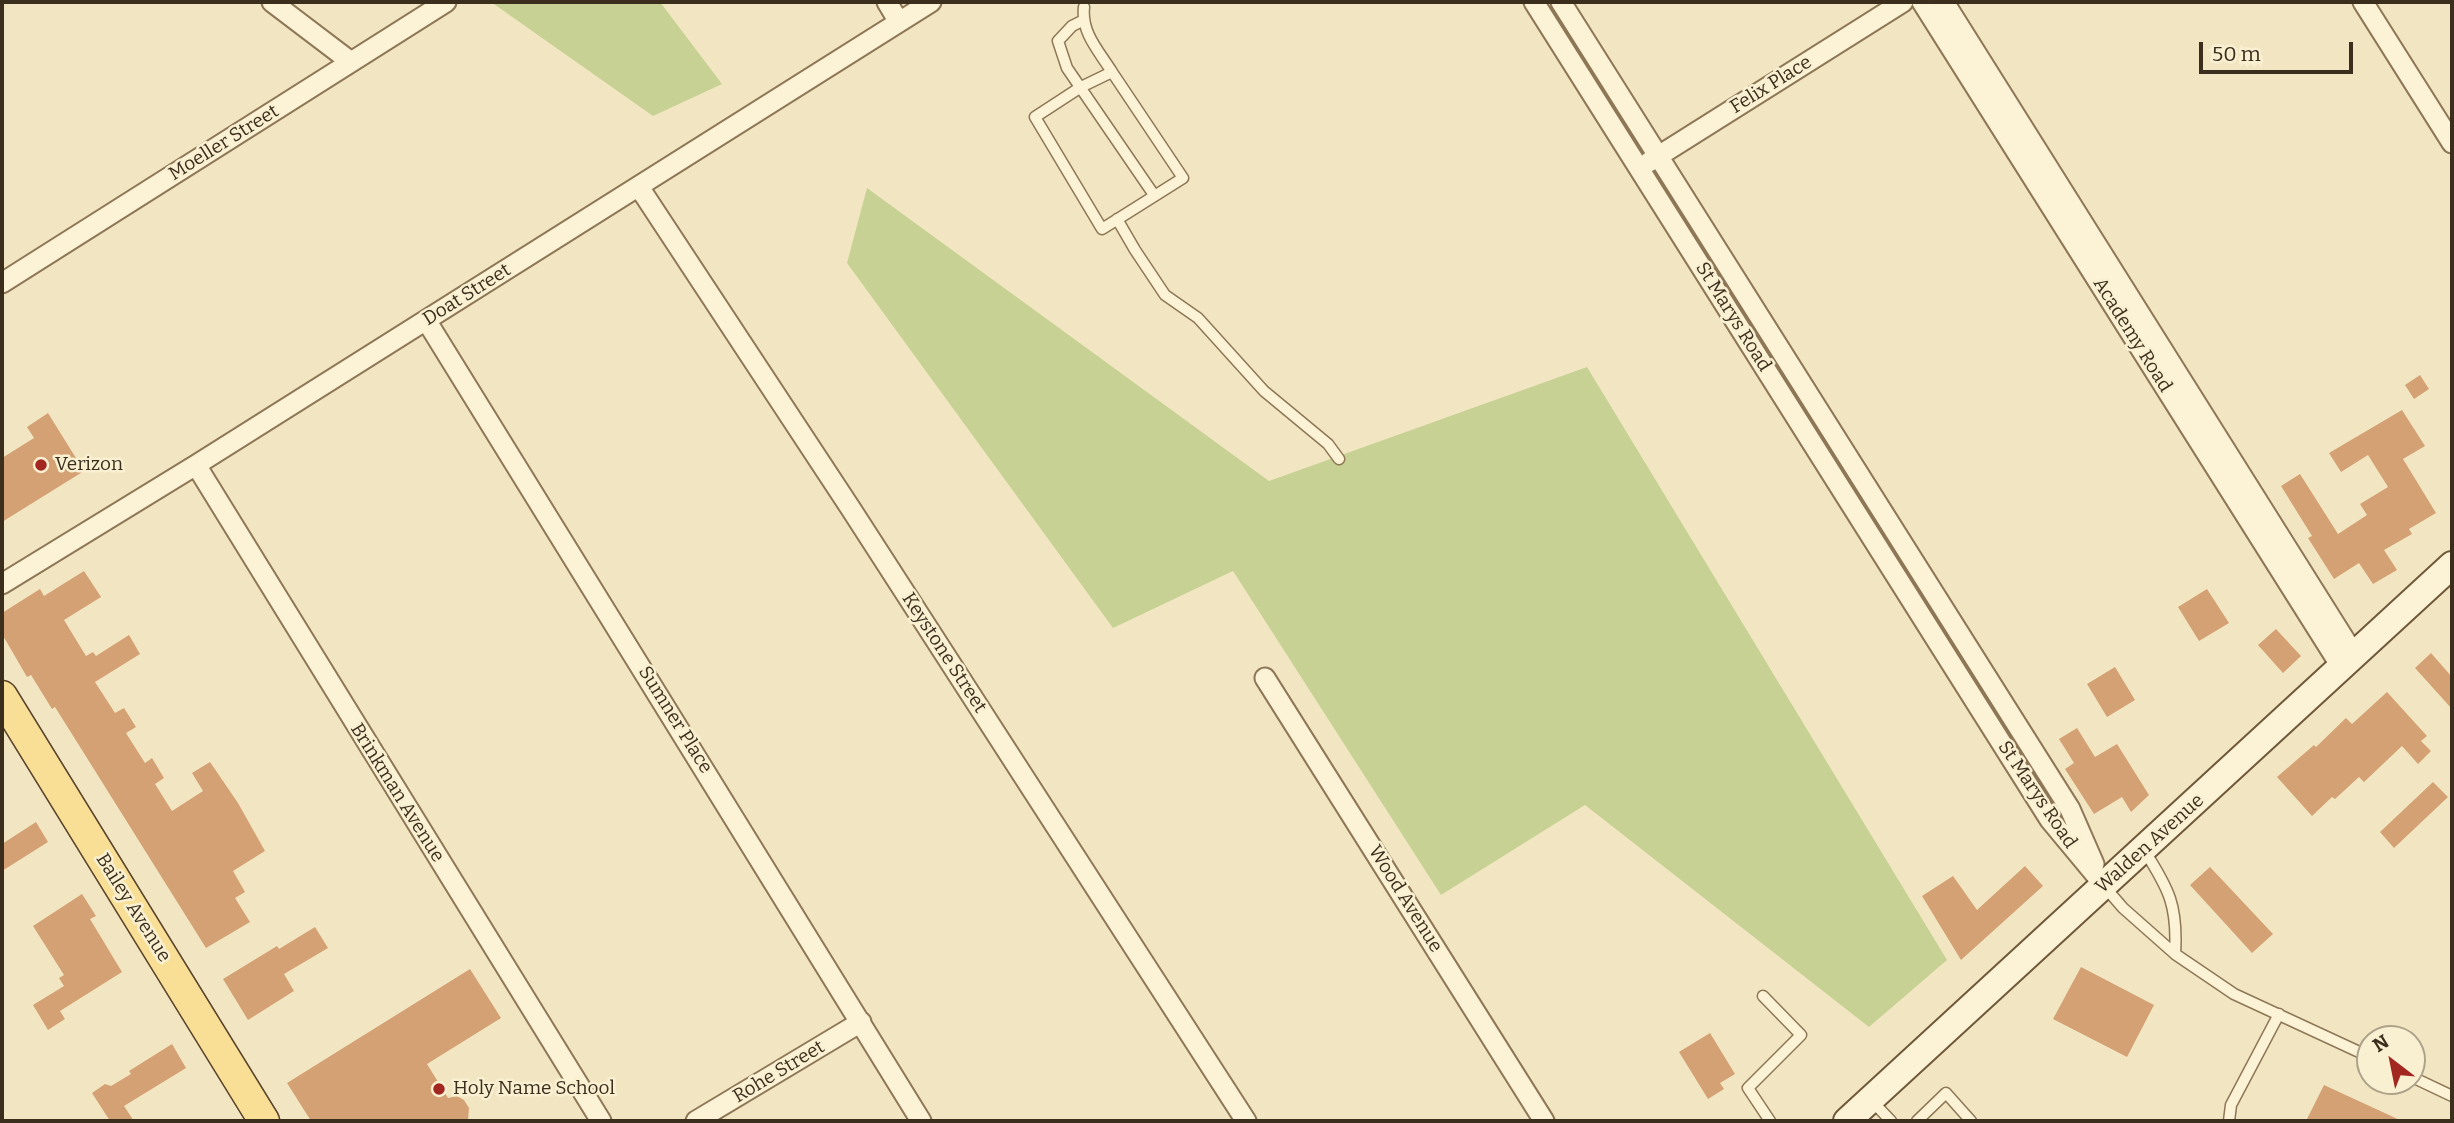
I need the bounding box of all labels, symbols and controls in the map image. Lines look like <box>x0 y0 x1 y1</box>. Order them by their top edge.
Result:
scale bar <box>2202 28 2356 72</box>
text: 50 m <box>2212 41 2261 67</box>
street label: Felix Place <box>1726 51 1816 119</box>
street label: Moeller Street <box>165 100 283 186</box>
street label: St Marys Road <box>1690 258 1776 376</box>
street label: Doat Street <box>419 259 515 331</box>
street label: Academy Road <box>2088 274 2176 396</box>
place label: Verizon <box>55 454 123 476</box>
marker: Verizon <box>33 457 49 473</box>
street label: Keystone Street <box>897 589 991 717</box>
street label: Sumner Place <box>633 662 717 778</box>
street label: Brinkman Avenue <box>345 719 449 867</box>
street label: St Marys Road <box>1993 737 2081 853</box>
street label: Walden Avenue <box>2091 789 2209 899</box>
street label: Wood Avenue <box>1363 841 1447 957</box>
street label: Bailey Avenue <box>90 849 176 967</box>
north arrow <box>2356 1025 2426 1095</box>
text: N <box>2368 1030 2393 1057</box>
street label: Rohe Street <box>729 1036 829 1108</box>
place label: Holy Name School <box>453 1078 615 1100</box>
marker: Holy Name School <box>431 1081 447 1097</box>

